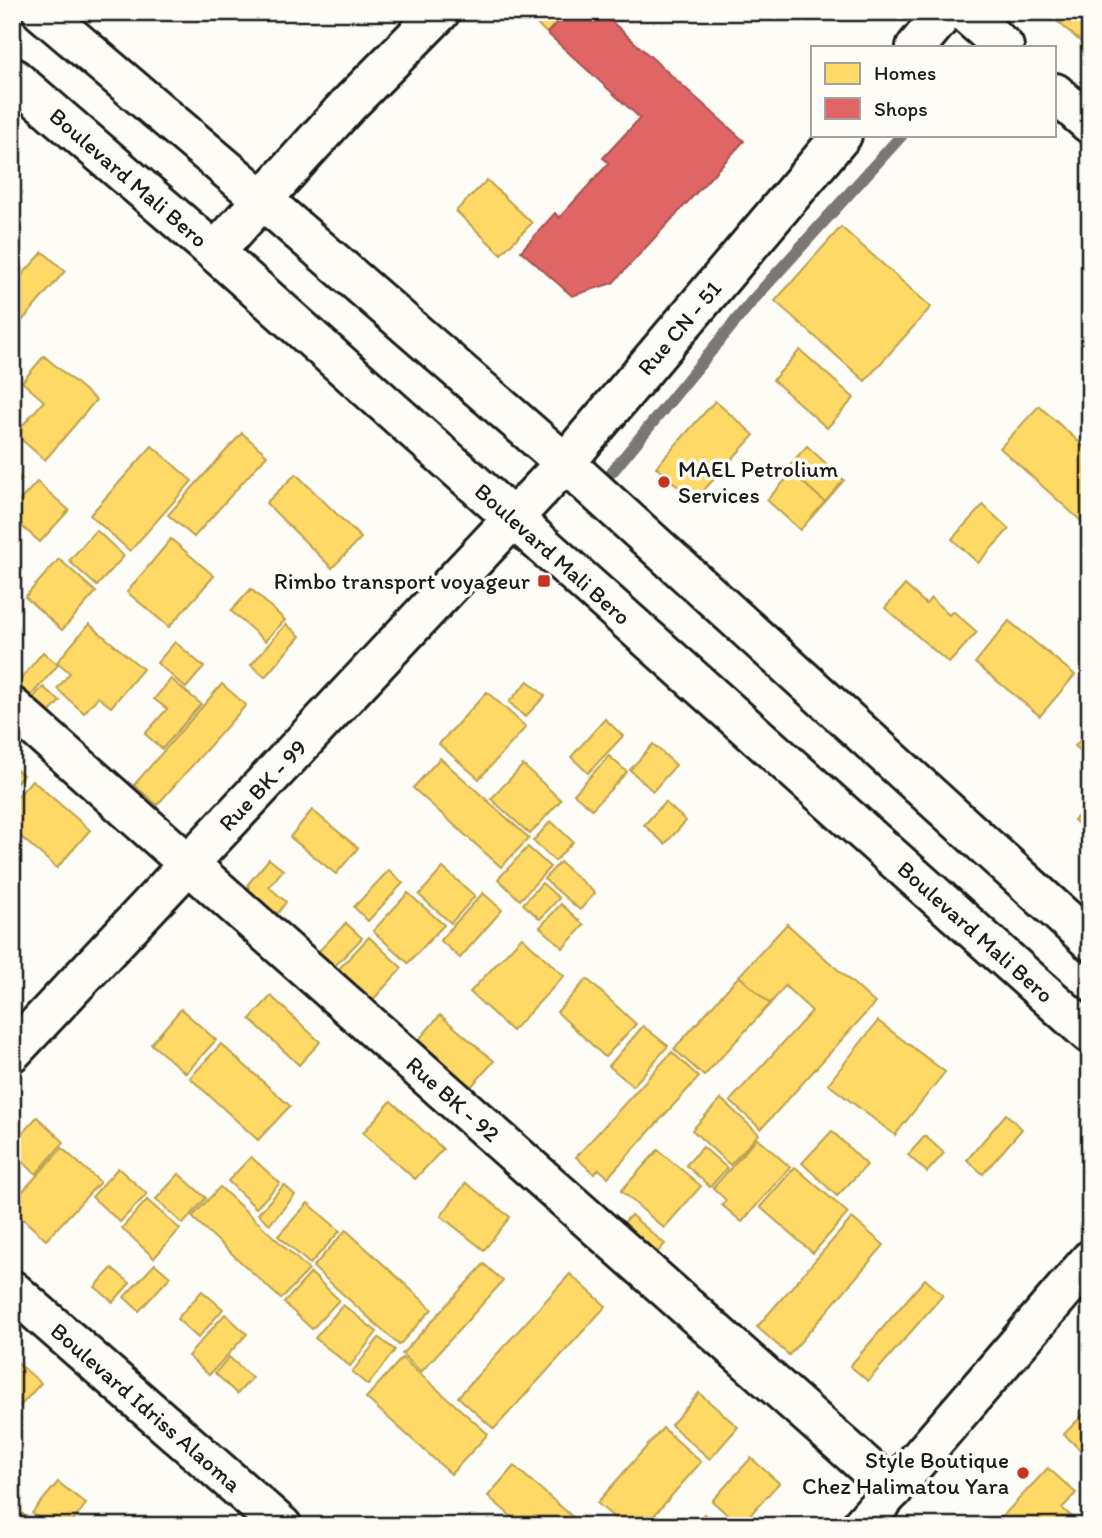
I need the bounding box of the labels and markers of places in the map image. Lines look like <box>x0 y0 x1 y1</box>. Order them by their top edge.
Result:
place label: MAEL Petrolium Services <box>678 455 838 509</box>
marker: MAEL Petrolium Services <box>656 474 672 490</box>
place label: Rimbo transport voyageur <box>274 567 530 595</box>
marker: Rimbo transport voyageur <box>536 573 552 589</box>
place label: Style Boutique Chez Halimatou Yara <box>802 1446 1009 1500</box>
marker: Style Boutique Chez Halimatou Yara <box>1015 1465 1031 1481</box>

